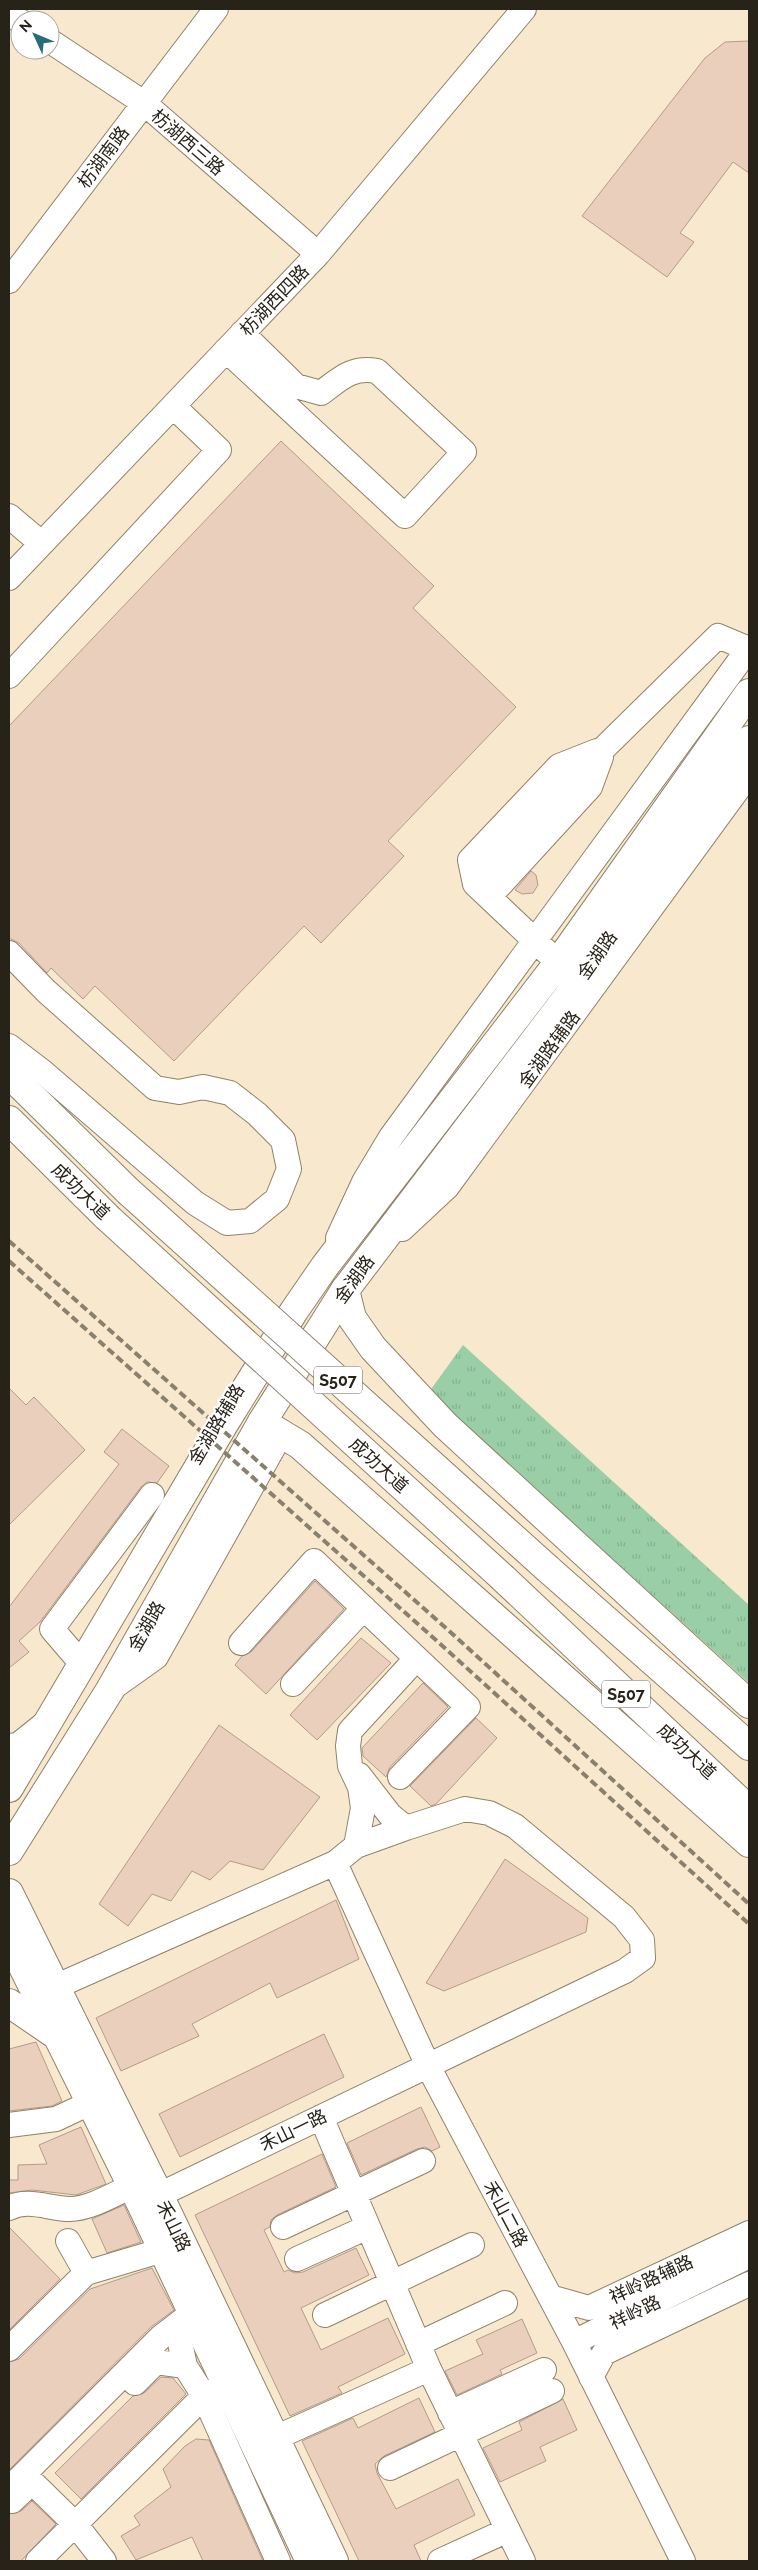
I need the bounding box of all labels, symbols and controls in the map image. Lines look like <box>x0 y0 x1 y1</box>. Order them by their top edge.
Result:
north arrow <box>10 10 60 60</box>
text: N <box>16 17 35 35</box>
street label: 枋湖西三路 <box>147 105 229 179</box>
street label: 枋湖南路 <box>73 122 133 192</box>
street label: 枋湖西四路 <box>235 260 313 340</box>
street label: 金湖路 <box>573 927 621 983</box>
street label: 金湖路辅路 <box>514 1006 584 1092</box>
street label: 成功大道 <box>48 1158 114 1224</box>
street label: 金湖路 <box>330 1251 378 1307</box>
road number: S507 <box>314 1366 362 1394</box>
street label: 金湖路辅路 <box>184 1380 248 1468</box>
street label: 成功大道 <box>345 1433 413 1497</box>
street label: 金湖路 <box>123 1597 169 1655</box>
road number: S507 <box>602 1680 650 1708</box>
street label: 成功大道 <box>654 1719 720 1783</box>
street label: 禾山一路 <box>256 2105 330 2155</box>
street label: 禾山二路 <box>480 2177 532 2251</box>
street label: 禾山路 <box>153 2197 195 2255</box>
street label: 祥岭路辅路 <box>606 2250 696 2308</box>
street label: 祥岭路 <box>606 2291 664 2333</box>

